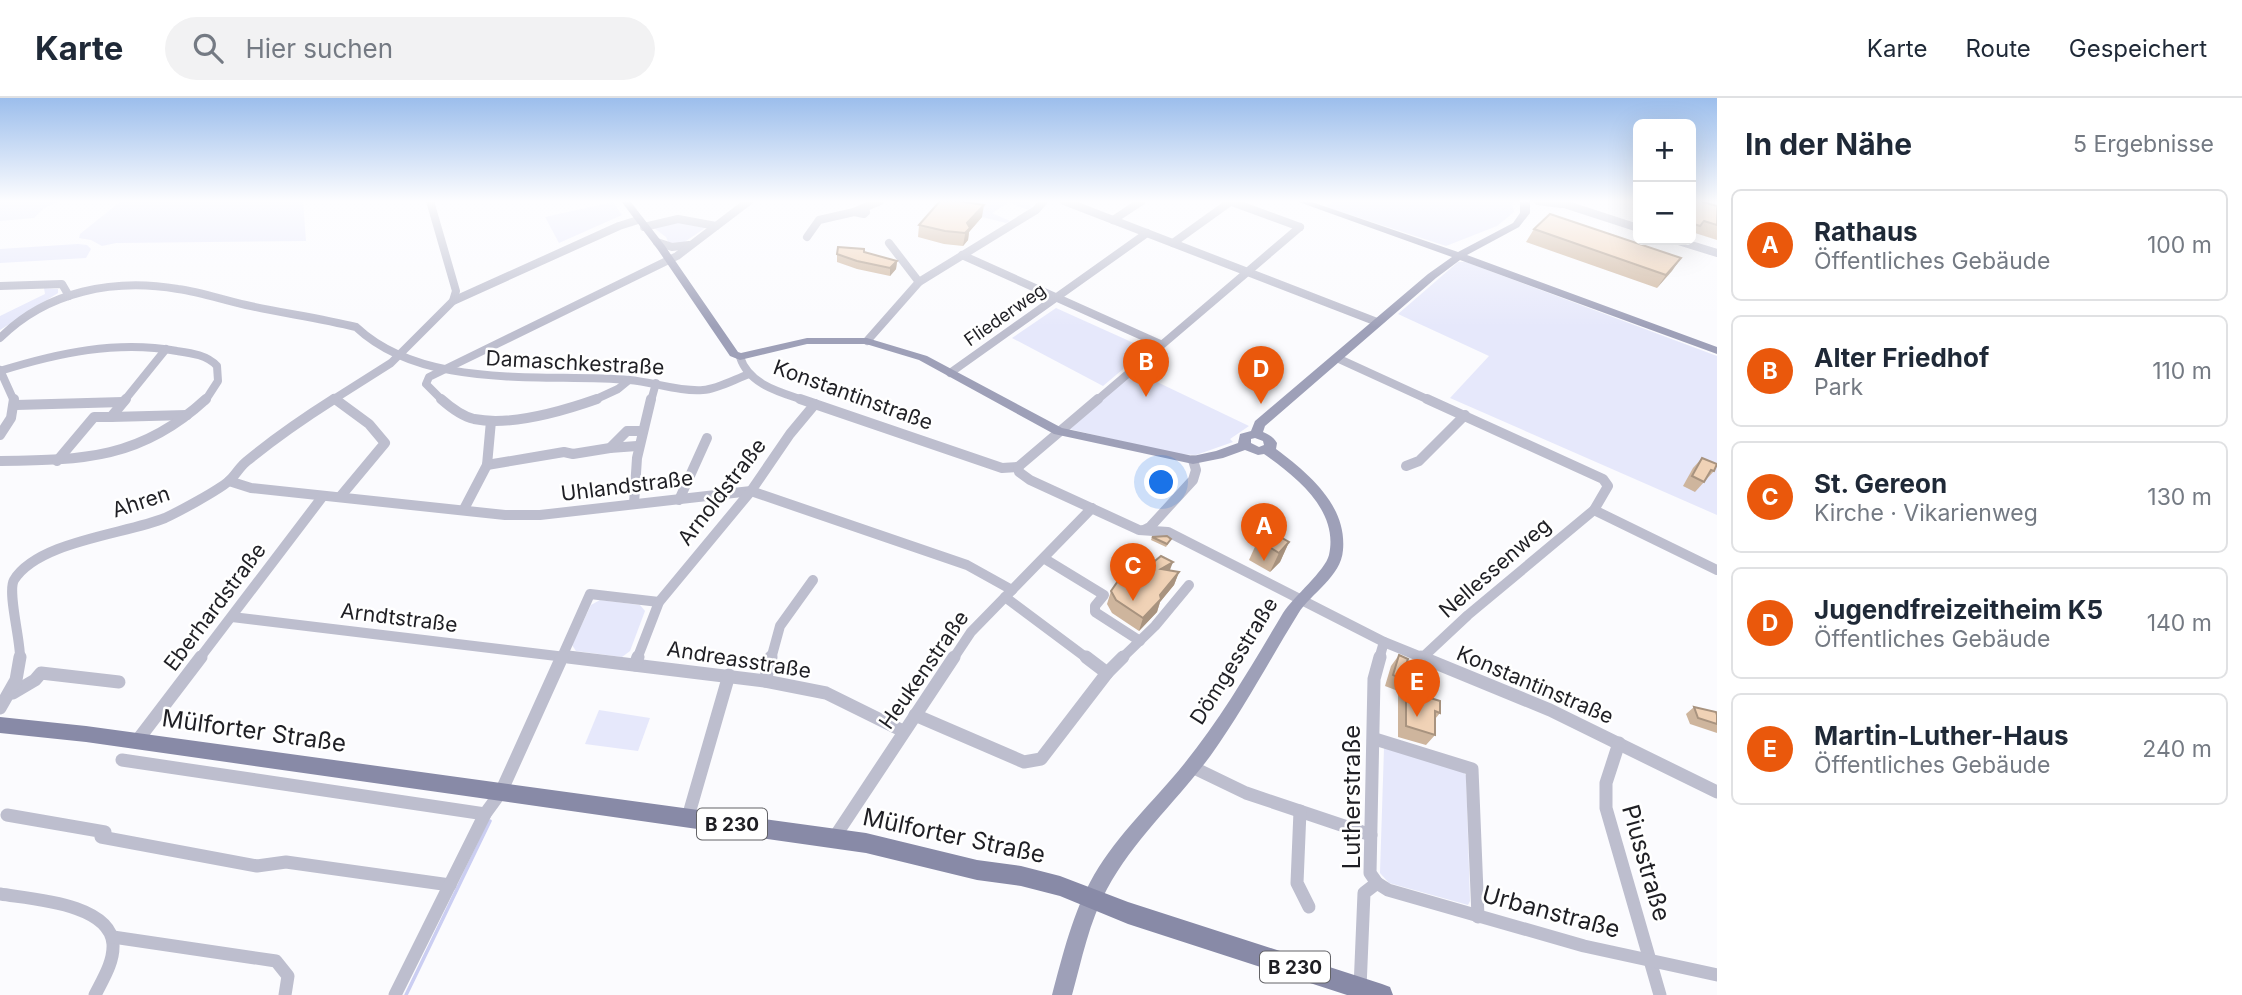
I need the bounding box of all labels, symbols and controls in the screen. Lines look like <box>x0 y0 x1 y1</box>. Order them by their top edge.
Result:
search box <box>165 17 655 80</box>
text: Karte <box>35 28 123 68</box>
icon: search <box>189 29 227 67</box>
text: Hier suchen <box>245 33 393 64</box>
text: Karte <box>1867 34 1927 63</box>
text: Route <box>1965 34 2031 63</box>
text: Gespeichert <box>2069 34 2207 63</box>
map controls <box>1633 119 1696 245</box>
button: + <box>1633 119 1696 182</box>
text: In der Nähe <box>1745 126 1912 162</box>
text: 5 Ergebnisse <box>2073 130 2214 158</box>
button: − <box>1633 182 1696 245</box>
text: Rathaus <box>1814 216 1918 247</box>
text: A <box>1761 231 1779 259</box>
text: 100 m <box>2147 231 2212 259</box>
text: Öffentliches Gebäude <box>1814 247 2050 275</box>
street label: Fliederweg <box>960 279 1049 350</box>
pin: B <box>1123 339 1169 397</box>
text: Alter Friedhof <box>1814 342 1989 373</box>
street label: Damaschkestraße <box>485 345 665 380</box>
pin: D <box>1238 346 1284 404</box>
street label: Konstantinstraße <box>770 354 936 435</box>
text: B <box>1762 357 1778 385</box>
text: 110 m <box>2152 357 2212 385</box>
text: Park <box>1814 373 1863 401</box>
street label: Arnoldstraße <box>672 433 771 550</box>
street label: Uhlandstraße <box>559 465 694 506</box>
your location <box>1144 465 1178 499</box>
text: St. Gereon <box>1814 468 1947 499</box>
street label: Ahren <box>109 481 173 523</box>
text: C <box>1761 483 1779 511</box>
text: 130 m <box>2147 483 2212 511</box>
text: Kirche · Vikarienweg <box>1814 499 2038 527</box>
pin: A <box>1241 503 1287 561</box>
street label: Nellessenweg <box>1434 513 1555 623</box>
street label: Eberhardstraße <box>158 538 271 675</box>
pin: C <box>1110 543 1156 601</box>
street label: Dömgesstraße <box>1185 593 1283 729</box>
text: Jugendfreizeitheim K5 <box>1814 594 2103 625</box>
street label: Arndtstraße <box>339 598 459 637</box>
street label: Heukenstraße <box>874 606 974 734</box>
text: D <box>1762 609 1778 637</box>
text: 140 m <box>2147 609 2212 637</box>
text: Öffentliches Gebäude <box>1814 625 2050 653</box>
street label: Andreasstraße <box>665 636 813 683</box>
street label: Konstantinstraße <box>1453 640 1617 729</box>
pin: E <box>1394 659 1440 717</box>
street label: Mülforter Straße <box>160 703 348 758</box>
text: Martin-Luther-Haus <box>1814 720 2069 751</box>
street label: Lutherstraße <box>1337 725 1366 869</box>
text: E <box>1763 735 1777 763</box>
text: 240 m <box>2142 735 2212 763</box>
text: Öffentliches Gebäude <box>1814 751 2050 779</box>
street label: Piusstraße <box>1616 801 1677 924</box>
street label: Mülforter Straße <box>860 802 1048 869</box>
road number: B 230 <box>697 808 767 839</box>
street label: Urbanstraße <box>1479 879 1623 944</box>
road number: B 230 <box>1260 952 1330 982</box>

